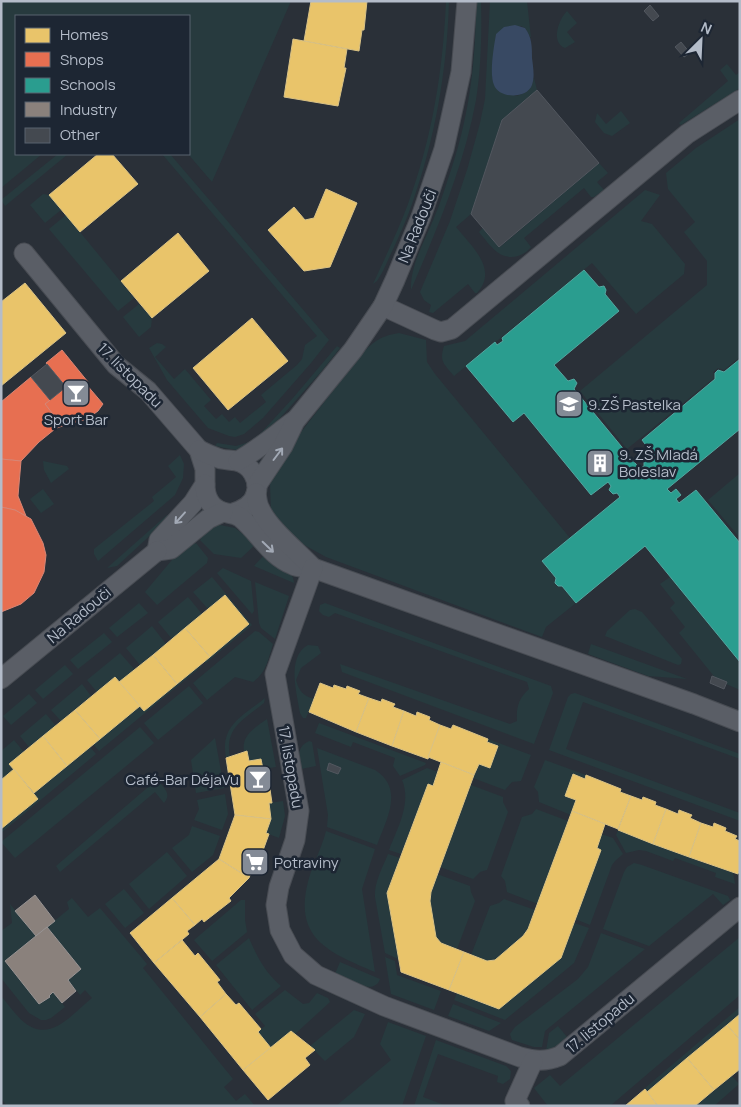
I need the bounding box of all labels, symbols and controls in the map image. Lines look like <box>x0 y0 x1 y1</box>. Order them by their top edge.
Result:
legend <box>15 15 190 155</box>
north arrow <box>676 15 726 65</box>
text: N <box>698 17 715 38</box>
text: Homes <box>60 24 109 45</box>
text: Shops <box>60 49 104 70</box>
text: Schools <box>60 74 116 95</box>
text: Industry <box>60 99 117 120</box>
text: Other <box>60 124 101 145</box>
street label: Na Radouči <box>393 186 441 266</box>
street label: 17. listopadu <box>93 338 167 412</box>
bar icon: Sport Bar <box>61 378 91 408</box>
school or university icon: 9.ZŠ Pastelka <box>554 389 584 419</box>
place label: 9.ZŠ Pastelka <box>588 394 681 415</box>
place label: Sport Bar <box>44 409 109 430</box>
place label: 9. ZŠ Mladá Boleslav <box>619 444 698 482</box>
one-way arrow <box>272 448 283 461</box>
building icon: 9. ZŠ Mladá Boleslav <box>585 448 615 478</box>
one-way arrow <box>174 511 186 524</box>
one-way arrow <box>261 541 274 553</box>
street label: Na Radouči <box>43 582 115 648</box>
street label: 17. listopadu <box>273 724 309 810</box>
bar icon: Café-Bar DéjaVu <box>243 764 273 794</box>
place label: Café-Bar DéjaVu <box>126 769 239 790</box>
supermarket icon: Potraviny <box>240 847 270 877</box>
place label: Potraviny <box>274 852 339 873</box>
street label: 17. listopadu <box>561 988 639 1058</box>

